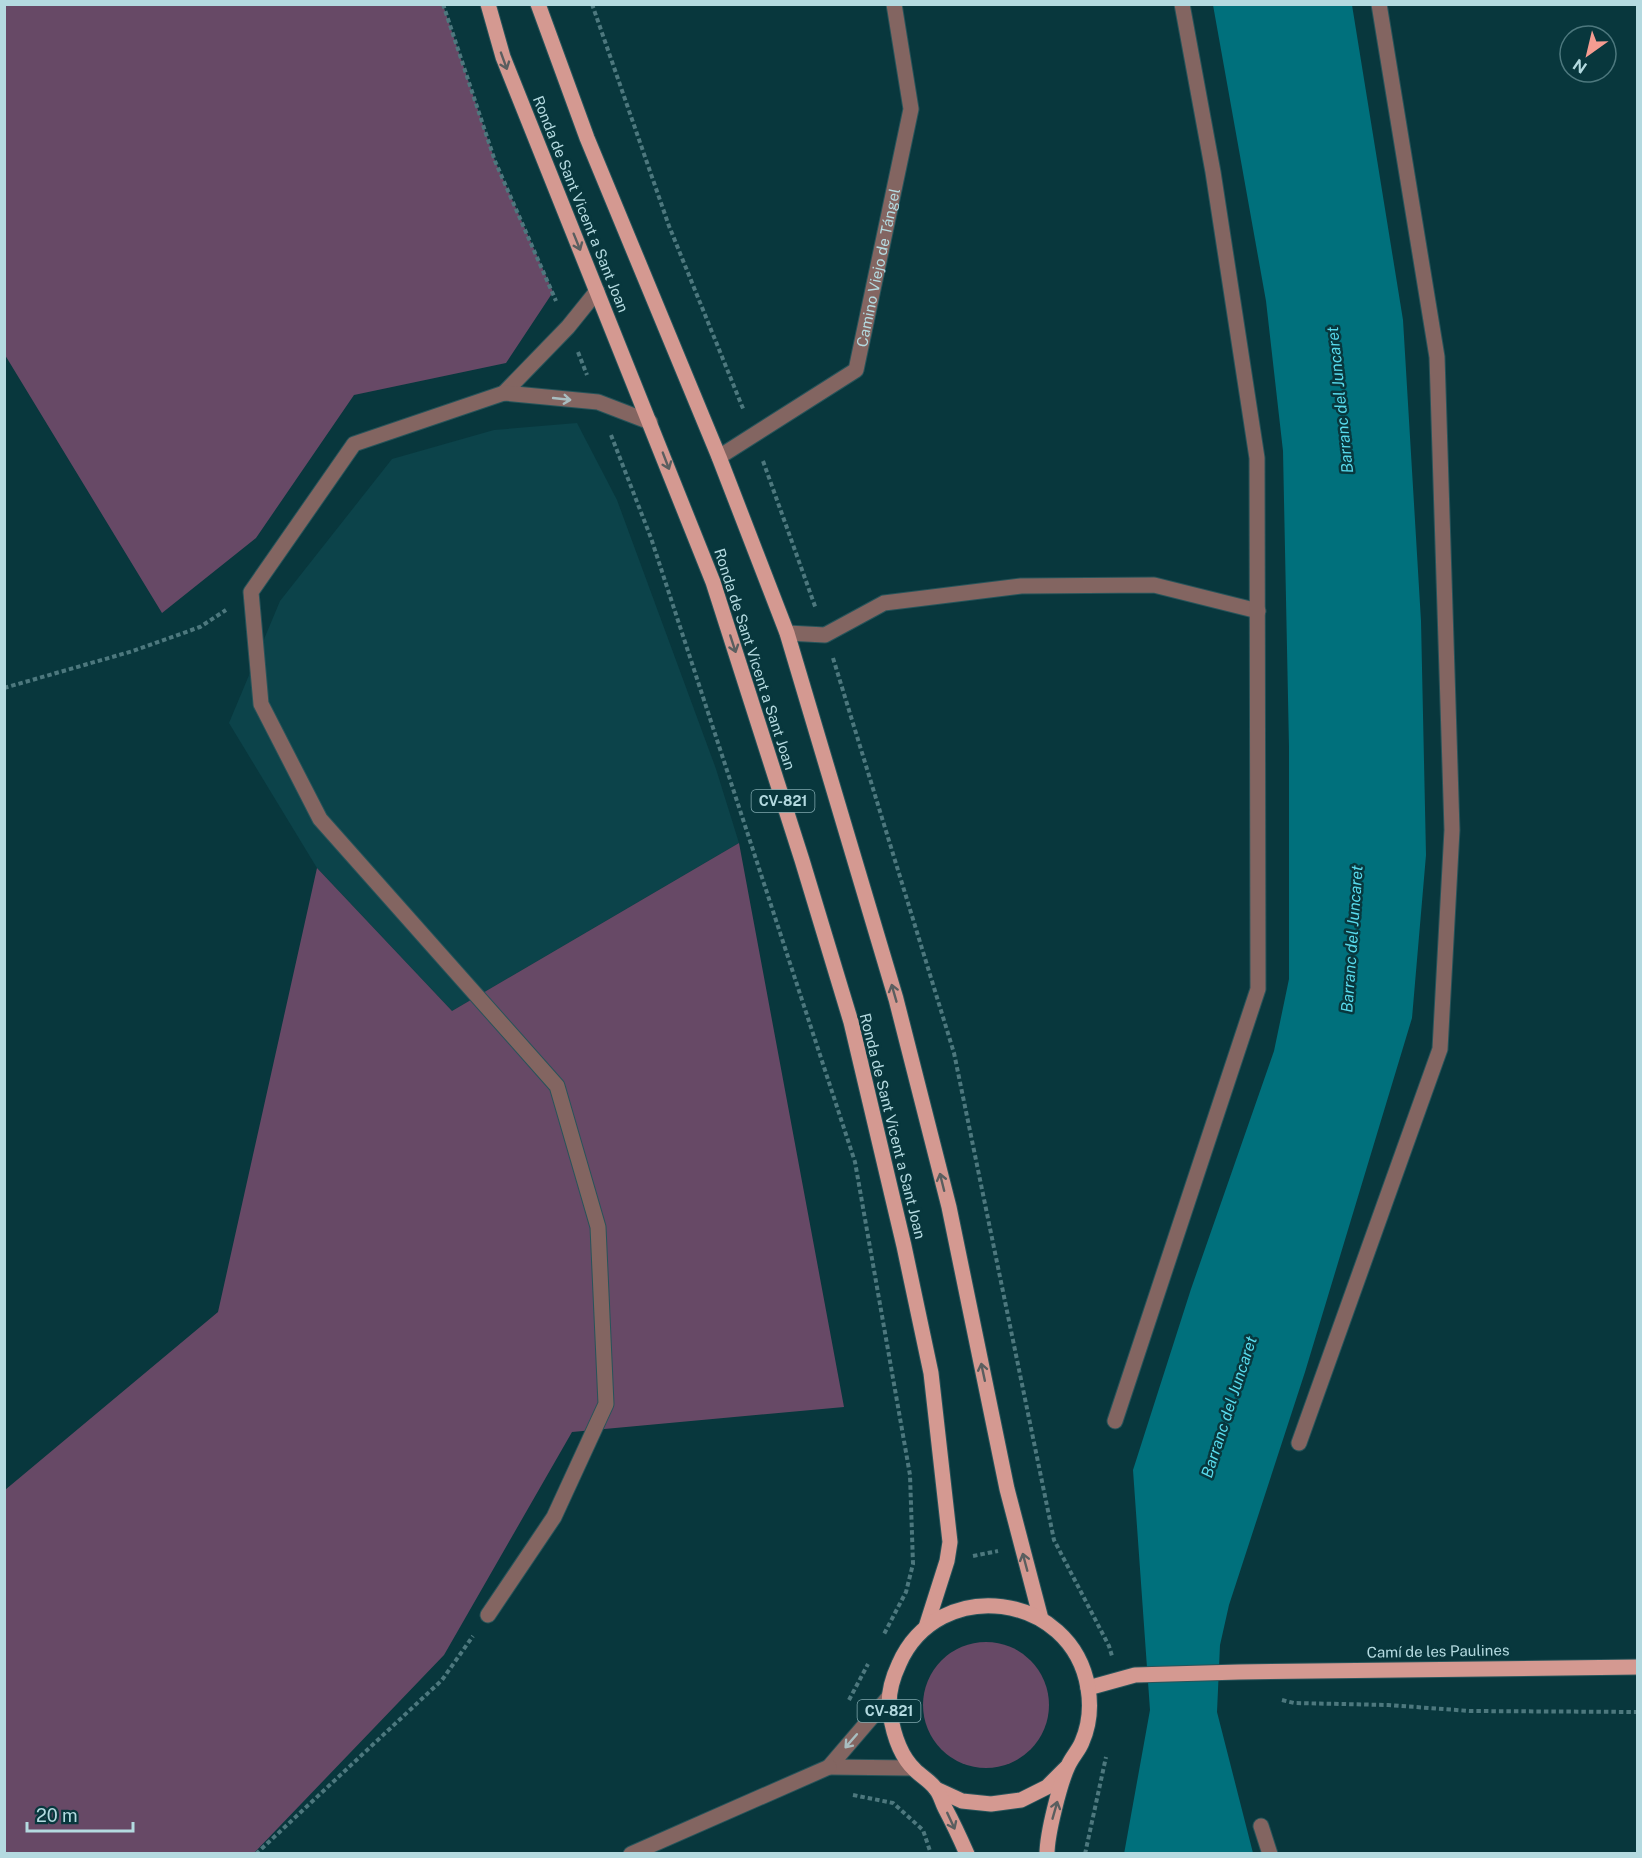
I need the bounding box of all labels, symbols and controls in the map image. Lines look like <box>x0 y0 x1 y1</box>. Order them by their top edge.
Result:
north arrow <box>1558 24 1618 84</box>
one-way arrow <box>500 51 511 69</box>
text: N <box>1569 55 1590 77</box>
street label: Ronda de Sant Vicent a Sant Joan <box>530 93 632 315</box>
street label: Camino Viejo de Tángel <box>853 187 903 349</box>
one-way arrow <box>572 232 583 250</box>
water label: Barranc del Juncaret <box>1323 326 1357 474</box>
one-way arrow <box>552 394 572 405</box>
one-way arrow <box>661 451 672 470</box>
street label: Ronda de Sant Vicent a Sant Joan <box>711 546 799 772</box>
one-way arrow <box>728 634 739 653</box>
road number: CV-821 <box>752 790 814 812</box>
water label: Barranc del Juncaret <box>1337 865 1367 1013</box>
one-way arrow <box>888 984 899 1003</box>
street label: Ronda de Sant Vicent a Sant Joan <box>857 1011 929 1241</box>
one-way arrow <box>936 1172 948 1191</box>
water label: Barranc del Juncaret <box>1197 1334 1261 1480</box>
one-way arrow <box>976 1363 988 1382</box>
one-way arrow <box>1019 1553 1031 1572</box>
street label: Camí de les Paulines <box>1366 1641 1510 1661</box>
road number: CV-821 <box>858 1700 920 1722</box>
one-way arrow <box>844 1733 858 1748</box>
scale bar <box>27 1795 134 1833</box>
one-way arrow <box>1050 1801 1062 1820</box>
text: 20 m <box>36 1805 78 1826</box>
one-way arrow <box>946 1812 958 1830</box>

